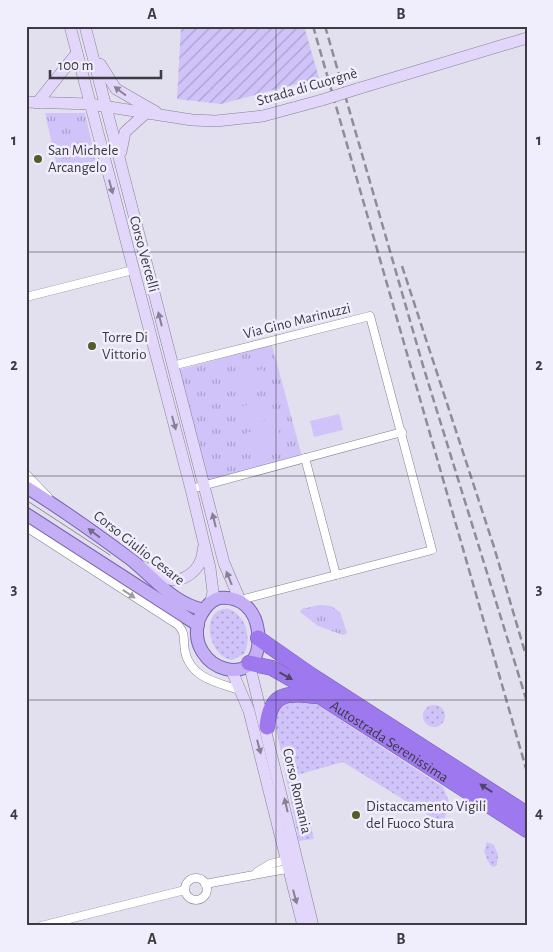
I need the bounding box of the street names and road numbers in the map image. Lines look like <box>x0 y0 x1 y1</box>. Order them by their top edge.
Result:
street label: Strada di Cuorgnè <box>255 65 359 109</box>
street label: Corso Vercelli <box>127 214 161 294</box>
street label: Via Gino Marinuzzi <box>242 300 352 342</box>
street label: Corso Giulio Cesare <box>91 508 187 588</box>
street label: Autostrada Serenissima <box>328 698 451 785</box>
street label: Corso Romania <box>280 747 314 835</box>

